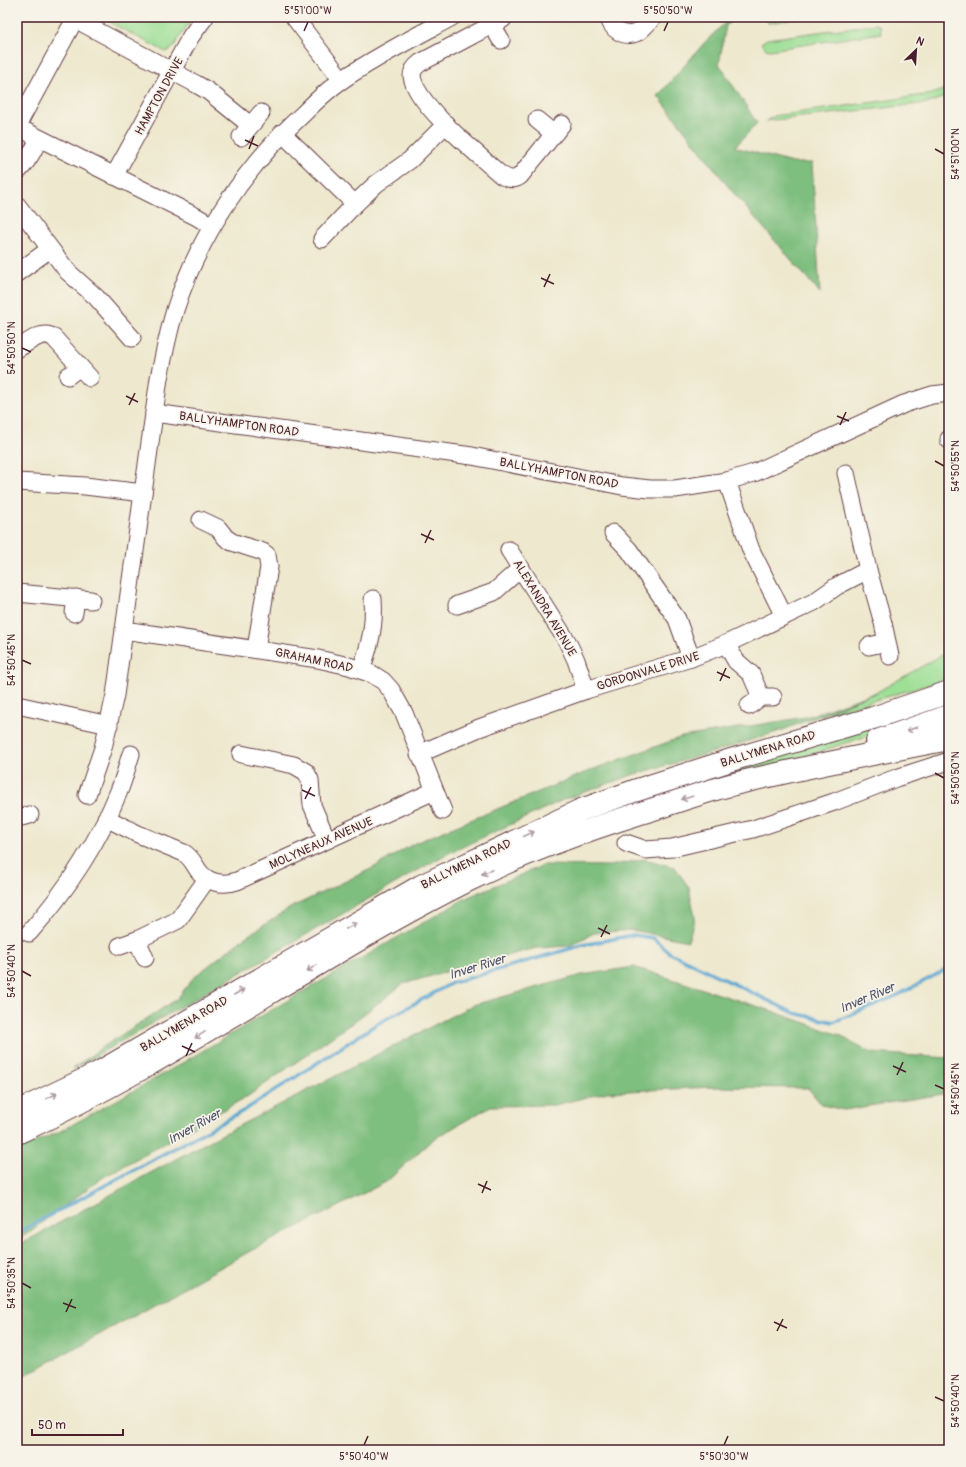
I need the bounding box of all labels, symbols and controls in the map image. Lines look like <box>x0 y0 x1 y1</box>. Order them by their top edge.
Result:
text: 5°51'00"W <box>284 5 332 17</box>
text: 5°50'50"W <box>644 5 693 17</box>
north arrow <box>896 30 936 70</box>
text: N <box>914 34 927 49</box>
street label: HAMPTON DRIVE <box>132 55 187 138</box>
text: 54°51'00"N <box>950 128 962 180</box>
text: 54°50'50"N <box>6 321 18 374</box>
street label: BALLYHAMPTON ROAD <box>178 409 300 440</box>
text: 54°50'55"N <box>950 440 962 492</box>
street label: BALLYHAMPTON ROAD <box>498 455 620 492</box>
street label: ALEXANDRA AVENUE <box>510 557 579 660</box>
text: 54°50'45"N <box>6 634 18 686</box>
street label: GRAHAM ROAD <box>274 645 355 676</box>
street label: GORDONVALE DRIVE <box>595 649 701 694</box>
one-way arrow <box>907 726 919 734</box>
street label: BALLYMENA ROAD <box>719 728 818 771</box>
text: 54°50'50"N <box>950 751 962 804</box>
one-way arrow <box>681 795 694 802</box>
street label: MOLYNEAUX AVENUE <box>267 814 375 873</box>
one-way arrow <box>522 830 534 837</box>
street label: BALLYMENA ROAD <box>419 836 514 893</box>
one-way arrow <box>481 869 493 876</box>
one-way arrow <box>345 922 357 930</box>
text: 54°50'40"N <box>6 944 18 998</box>
water label: Inver River <box>447 950 510 983</box>
one-way arrow <box>306 965 318 973</box>
water label: Inver River <box>838 978 899 1017</box>
one-way arrow <box>233 987 245 995</box>
street label: BALLYMENA ROAD <box>138 993 231 1056</box>
one-way arrow <box>194 1031 206 1039</box>
text: 54°50'45"N <box>950 1063 962 1115</box>
one-way arrow <box>46 1092 58 1099</box>
water label: Inver River <box>165 1105 226 1148</box>
text: 54°50'35"N <box>6 1257 18 1309</box>
text: 54°50'40"N <box>950 1374 962 1428</box>
scale bar <box>32 1411 123 1437</box>
text: 50 m <box>38 1418 66 1433</box>
text: 5°50'40"W <box>339 1451 389 1463</box>
text: 5°50'30"W <box>699 1451 749 1463</box>

